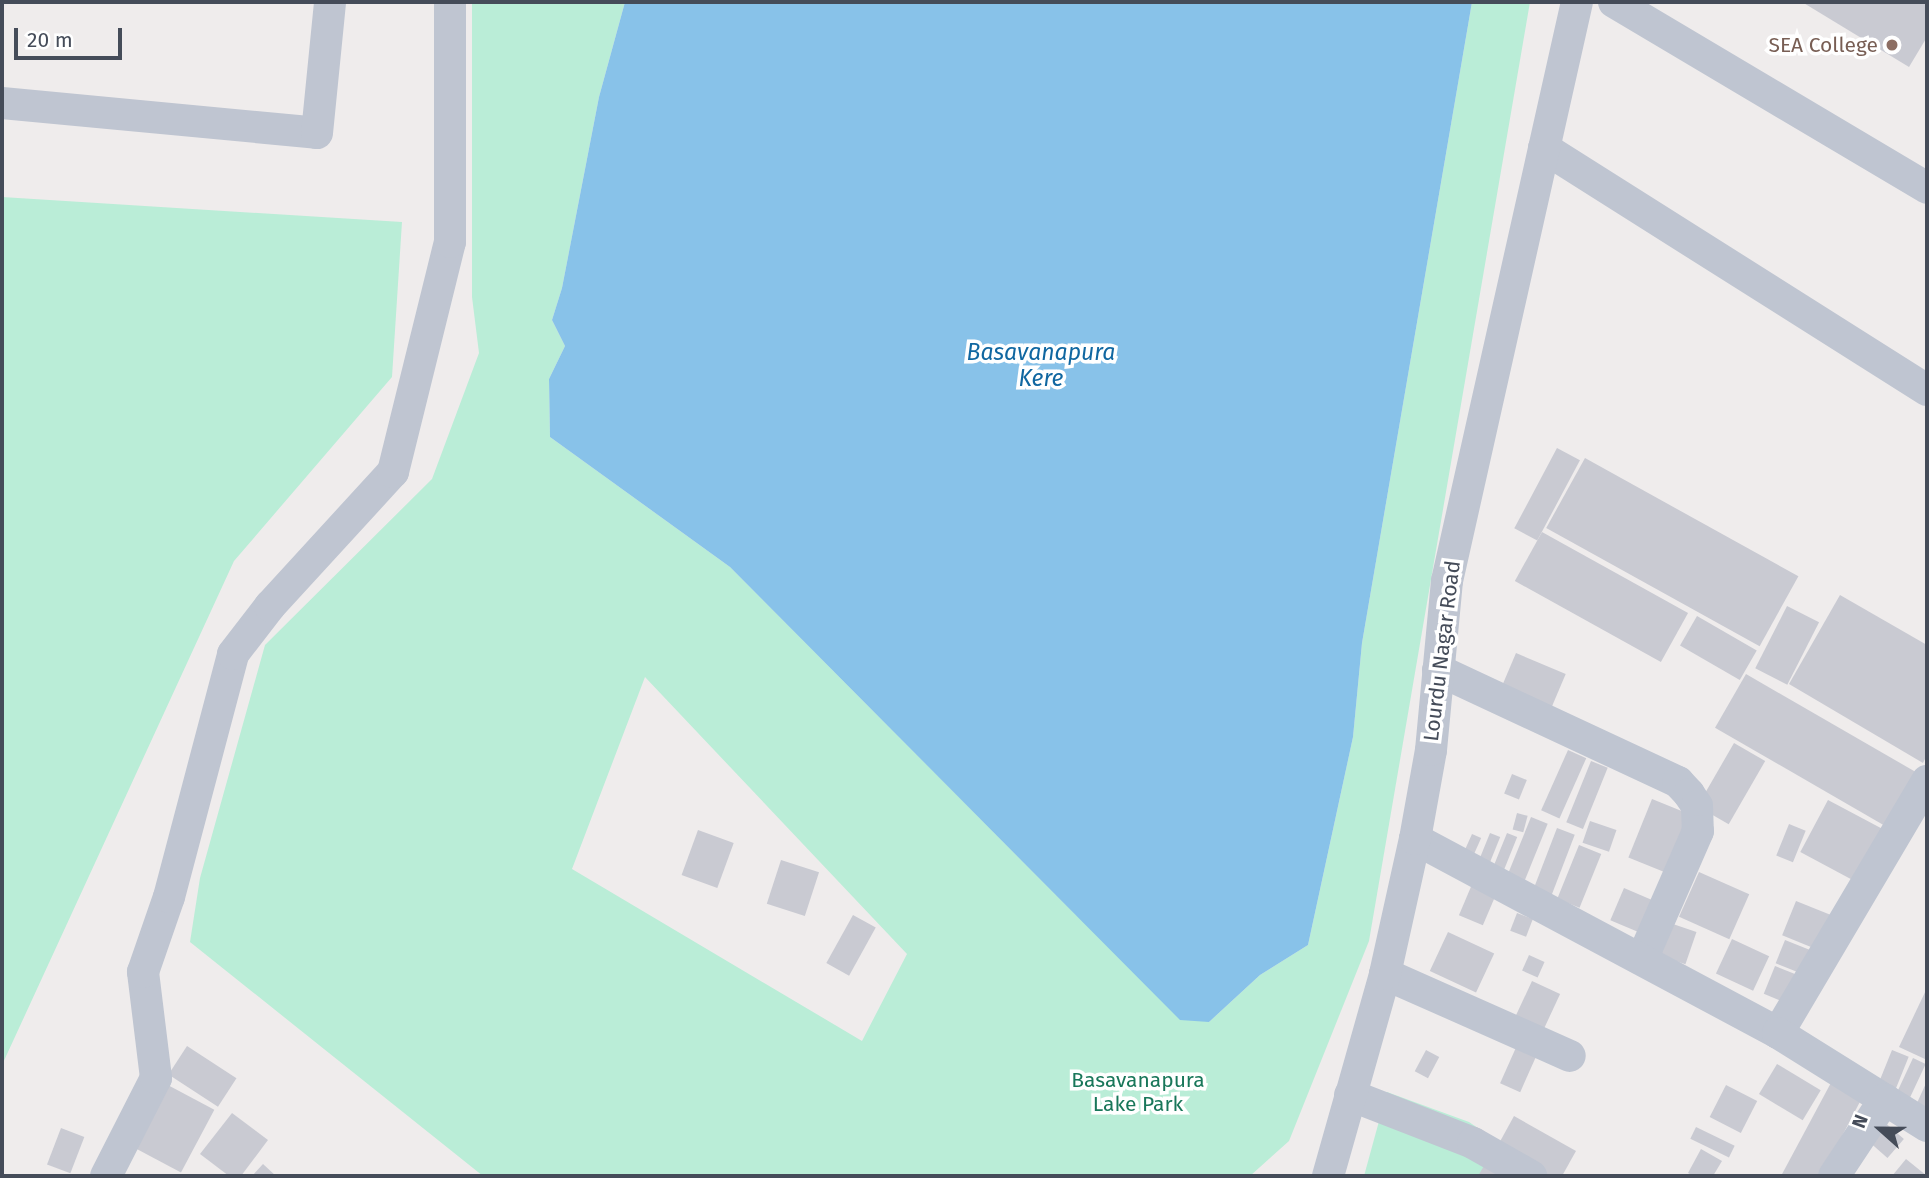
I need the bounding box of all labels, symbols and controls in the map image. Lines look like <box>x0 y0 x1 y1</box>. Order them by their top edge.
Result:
scale bar <box>18 14 126 58</box>
text: 20 m <box>27 27 73 53</box>
place label: SEA College <box>1768 32 1878 58</box>
marker: SEA College <box>1884 37 1900 53</box>
water label: Basavanapura Kere <box>967 338 1115 392</box>
street label: Lourdu Nagar Road <box>1418 559 1466 743</box>
park label: Basavanapura Lake Park <box>1071 1067 1205 1117</box>
north arrow <box>1845 1094 1915 1164</box>
text: N <box>1847 1111 1873 1131</box>

